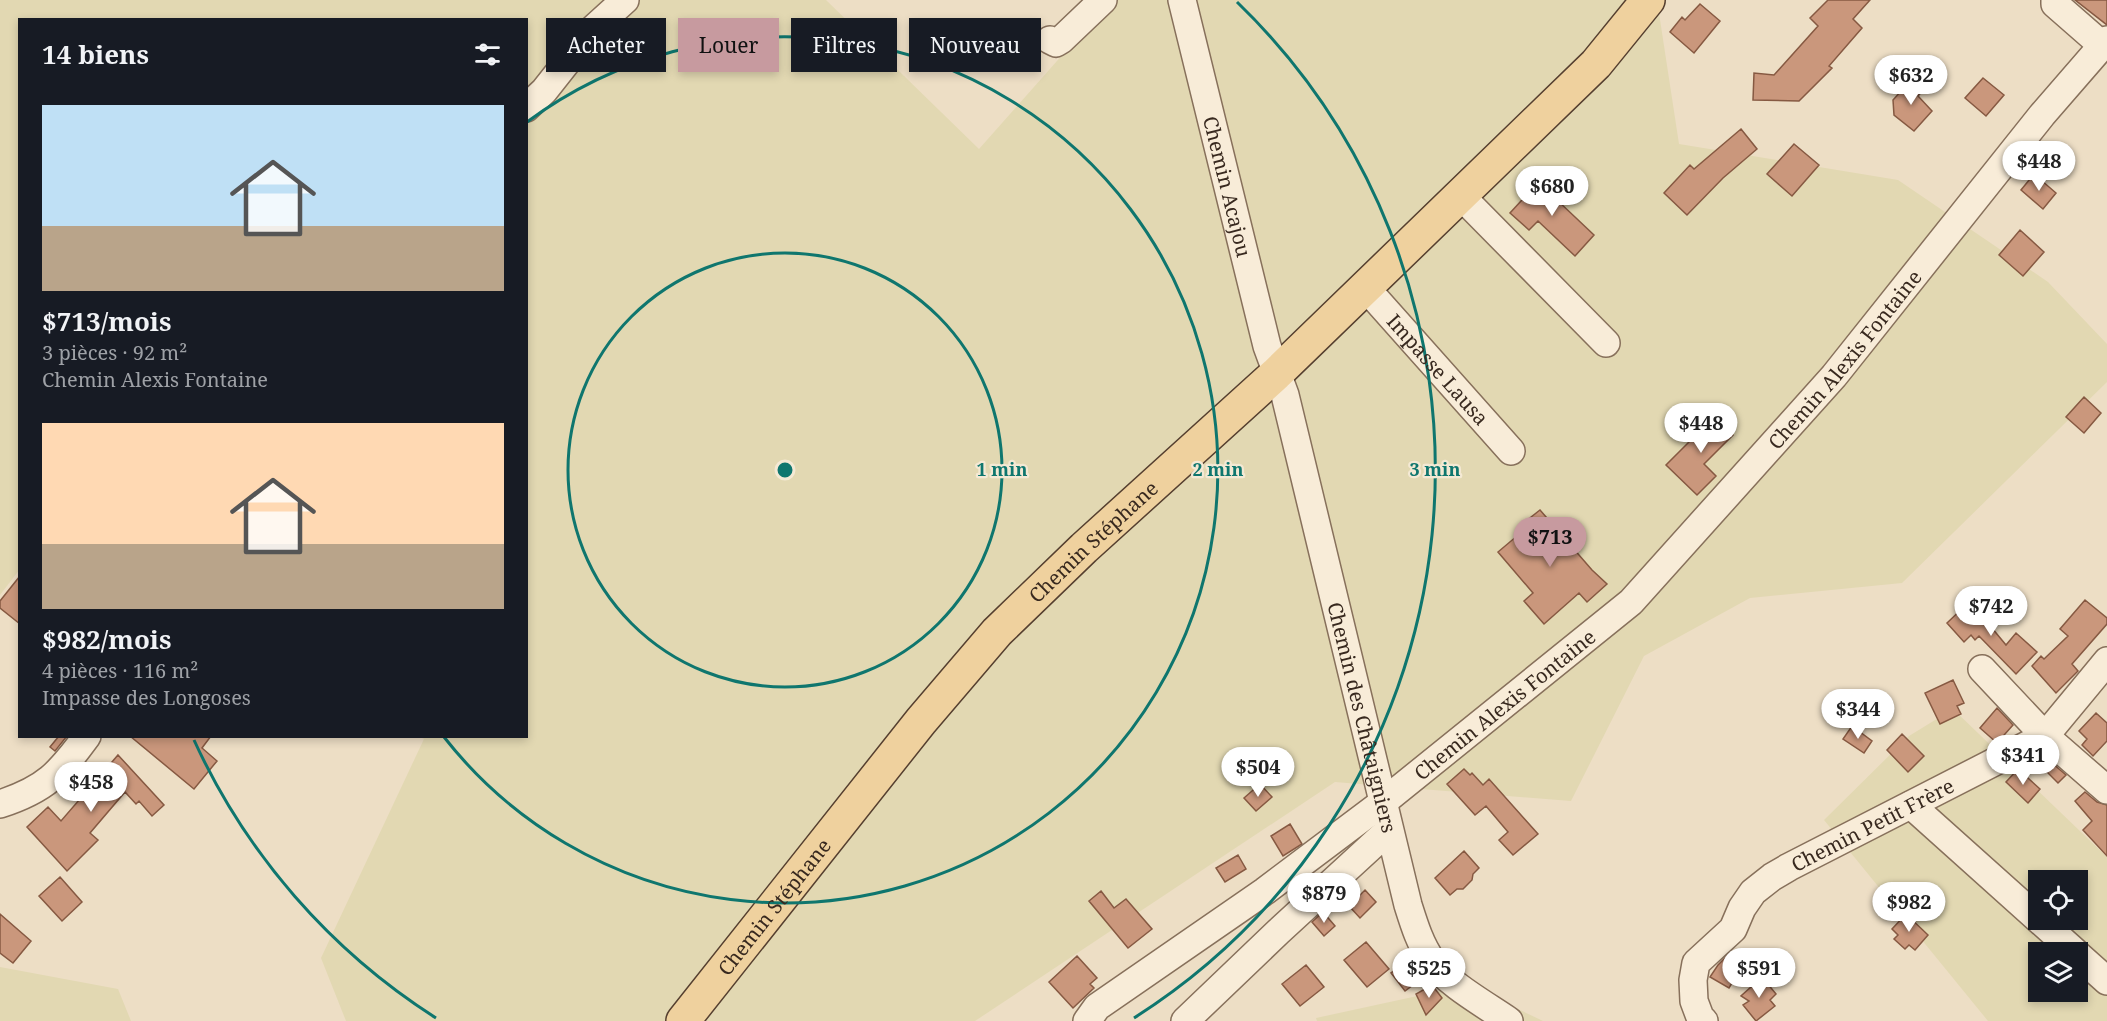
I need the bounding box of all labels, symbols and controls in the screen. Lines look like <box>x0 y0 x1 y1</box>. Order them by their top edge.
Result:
chip: Acheter <box>546 18 666 72</box>
chip: Louer <box>678 18 779 72</box>
chip: Filtres <box>791 18 897 72</box>
chip: Nouveau <box>909 18 1041 72</box>
text: 14 biens <box>42 36 149 72</box>
icon: filters <box>471 38 504 71</box>
pin: $632 <box>1875 55 1947 106</box>
text: $632 <box>1888 61 1934 88</box>
street label: Chemin Acajou <box>1197 113 1258 260</box>
pin: $448 <box>2003 141 2075 192</box>
icon: home <box>219 144 327 252</box>
text: $448 <box>2016 147 2062 174</box>
pin: $680 <box>1516 166 1588 217</box>
text: $680 <box>1529 172 1575 199</box>
street label: Chemin Alexis Fontaine <box>1761 264 1927 455</box>
text: $713/mois <box>42 303 172 339</box>
street label: Impasse Lausa <box>1381 308 1495 431</box>
text: 3 pièces · 92 m² <box>42 339 187 366</box>
text: Chemin Alexis Fontaine <box>42 366 268 393</box>
pin: $448 <box>1665 403 1737 454</box>
text: $448 <box>1678 409 1724 436</box>
text: 1 min <box>977 457 1027 481</box>
text: 2 min <box>1193 457 1243 481</box>
text: 3 min <box>1410 457 1460 481</box>
centre of rings <box>775 460 795 480</box>
icon: home <box>219 462 327 570</box>
street label: Chemin Stéphane <box>1022 474 1163 608</box>
pin: $713 <box>1514 517 1586 568</box>
text: $713 <box>1527 523 1573 550</box>
pin: $742 <box>1955 586 2027 637</box>
text: $742 <box>1968 592 2014 619</box>
street label: Chemin des Châtaigniers <box>1322 599 1404 835</box>
text: $982/mois <box>42 621 172 657</box>
street label: Chemin Alexis Fontaine <box>1408 623 1601 786</box>
text: 4 pièces · 116 m² <box>42 657 198 684</box>
text: Impasse des Longoses <box>42 684 251 711</box>
pin: $344 <box>1822 689 1894 740</box>
text: $344 <box>1835 695 1881 722</box>
pin: $341 <box>1987 735 2059 786</box>
text: $341 <box>2000 741 2046 768</box>
pin: $504 <box>1222 747 1294 798</box>
text: $504 <box>1235 753 1281 780</box>
pin: $458 <box>55 762 127 813</box>
text: $458 <box>68 768 114 795</box>
street label: Chemin Petit Frère <box>1786 771 1958 877</box>
street label: Chemin Stéphane <box>711 833 836 981</box>
map controls <box>2028 870 2088 1002</box>
button: locate <box>2028 870 2088 930</box>
pin: $879 <box>1288 873 1360 924</box>
text: $879 <box>1301 879 1347 906</box>
pin: $982 <box>1873 882 1945 933</box>
text: $982 <box>1886 888 1932 915</box>
button: layers <box>2028 942 2088 1002</box>
pin: $525 <box>1393 948 1465 999</box>
pin: $591 <box>1723 948 1795 999</box>
text: $525 <box>1406 954 1452 981</box>
text: $591 <box>1736 954 1782 981</box>

